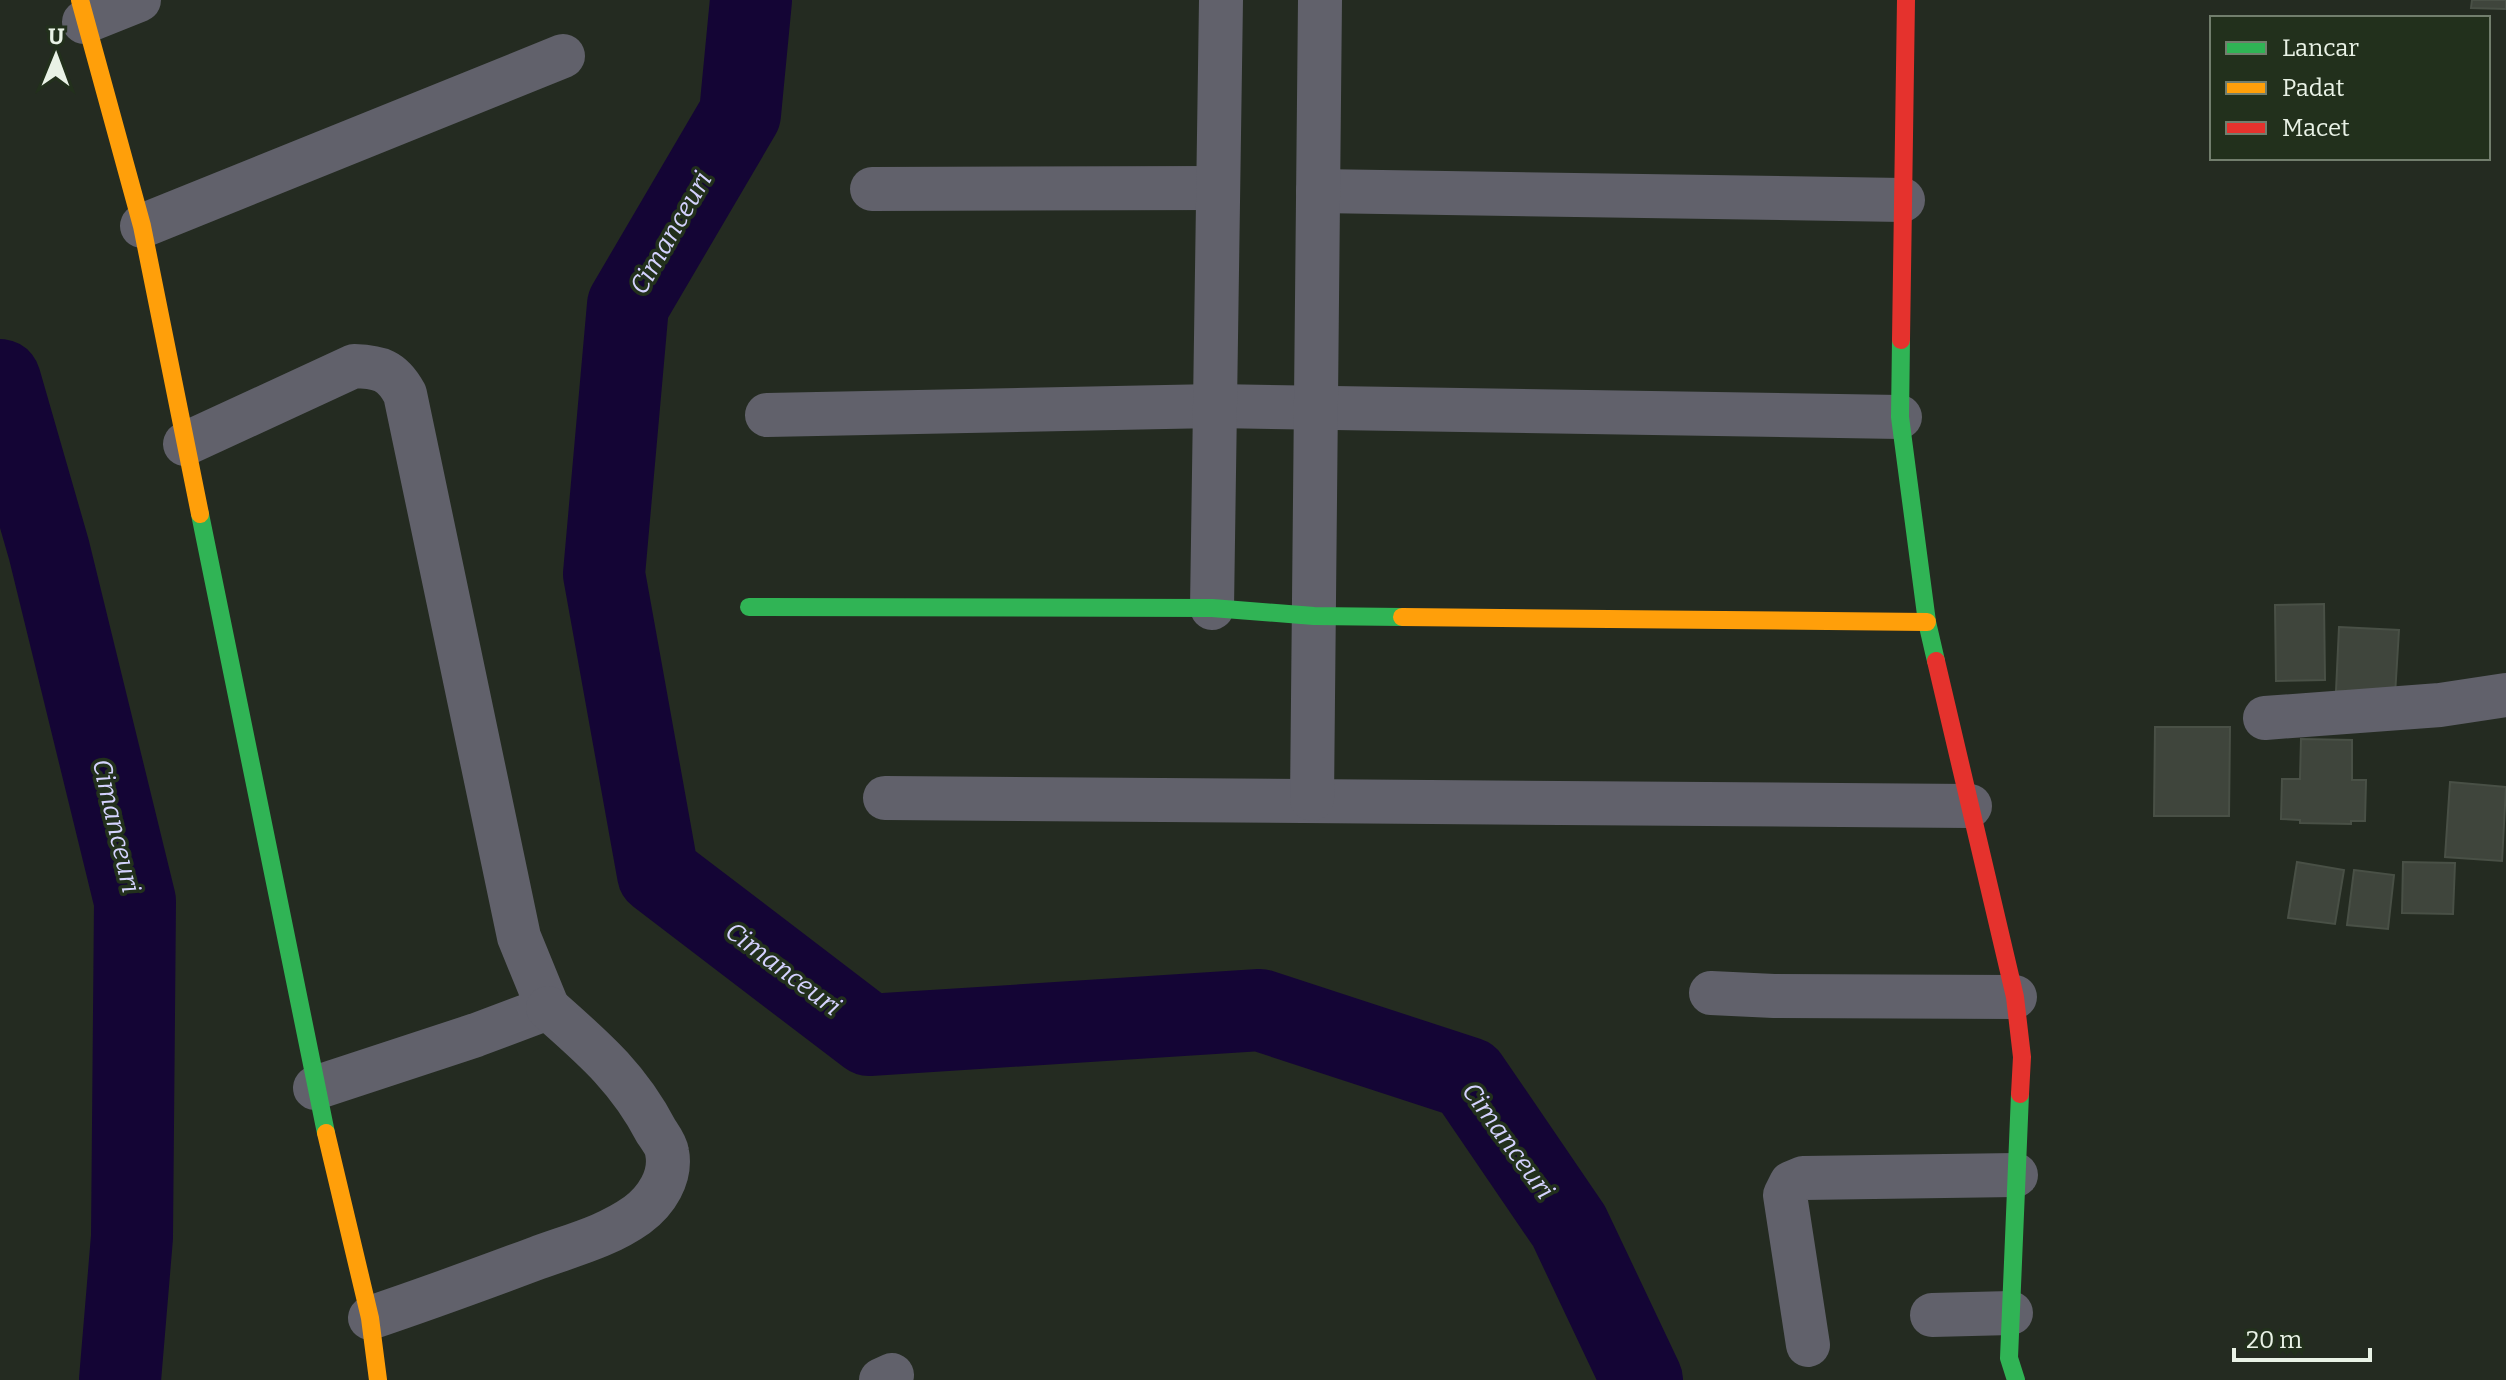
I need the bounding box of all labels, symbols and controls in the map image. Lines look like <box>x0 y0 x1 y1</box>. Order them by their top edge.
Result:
north arrow <box>16 16 96 96</box>
legend <box>2210 16 2490 160</box>
text: U <box>48 23 65 50</box>
text: Lancar <box>2282 34 2359 62</box>
text: Padat <box>2282 74 2345 102</box>
text: Macet <box>2282 114 2350 142</box>
water label: Cimanceuri <box>624 166 718 300</box>
water label: Cimanceuri <box>86 756 146 896</box>
water label: Cimanceuri <box>719 916 847 1022</box>
water label: Cimanceuri <box>1455 1077 1561 1205</box>
scale bar <box>2234 1312 2370 1362</box>
text: 20 m <box>2246 1326 2302 1354</box>

